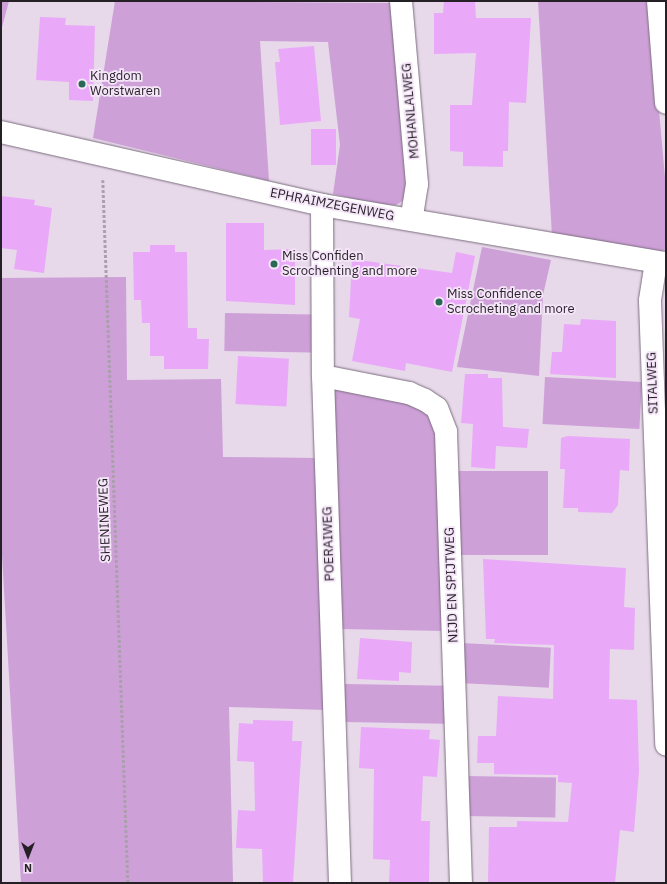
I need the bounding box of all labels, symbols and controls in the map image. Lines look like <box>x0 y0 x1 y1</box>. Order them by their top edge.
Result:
street label: MOHANLALWEG <box>399 63 423 159</box>
place label: Kingdom Worstwaren <box>90 69 160 100</box>
marker: Kingdom Worstwaren <box>77 79 87 89</box>
street label: EPHRAIMZEGENWEG <box>269 185 395 225</box>
place label: Miss Confiden Scrochenting and more <box>282 249 417 280</box>
marker: Miss Confiden Scrochenting and more <box>269 259 279 269</box>
place label: Miss Confidence Scrocheting and more <box>447 287 575 318</box>
marker: Miss Confidence Scrocheting and more <box>434 297 444 307</box>
street label: SITALWEG <box>644 352 662 414</box>
street label: SHENINEWEG <box>96 478 114 562</box>
street label: POERAIWEG <box>320 506 338 582</box>
street label: NIJD EN SPIJTWEG <box>442 527 462 643</box>
north arrow <box>8 836 48 876</box>
text: N <box>24 861 32 875</box>

